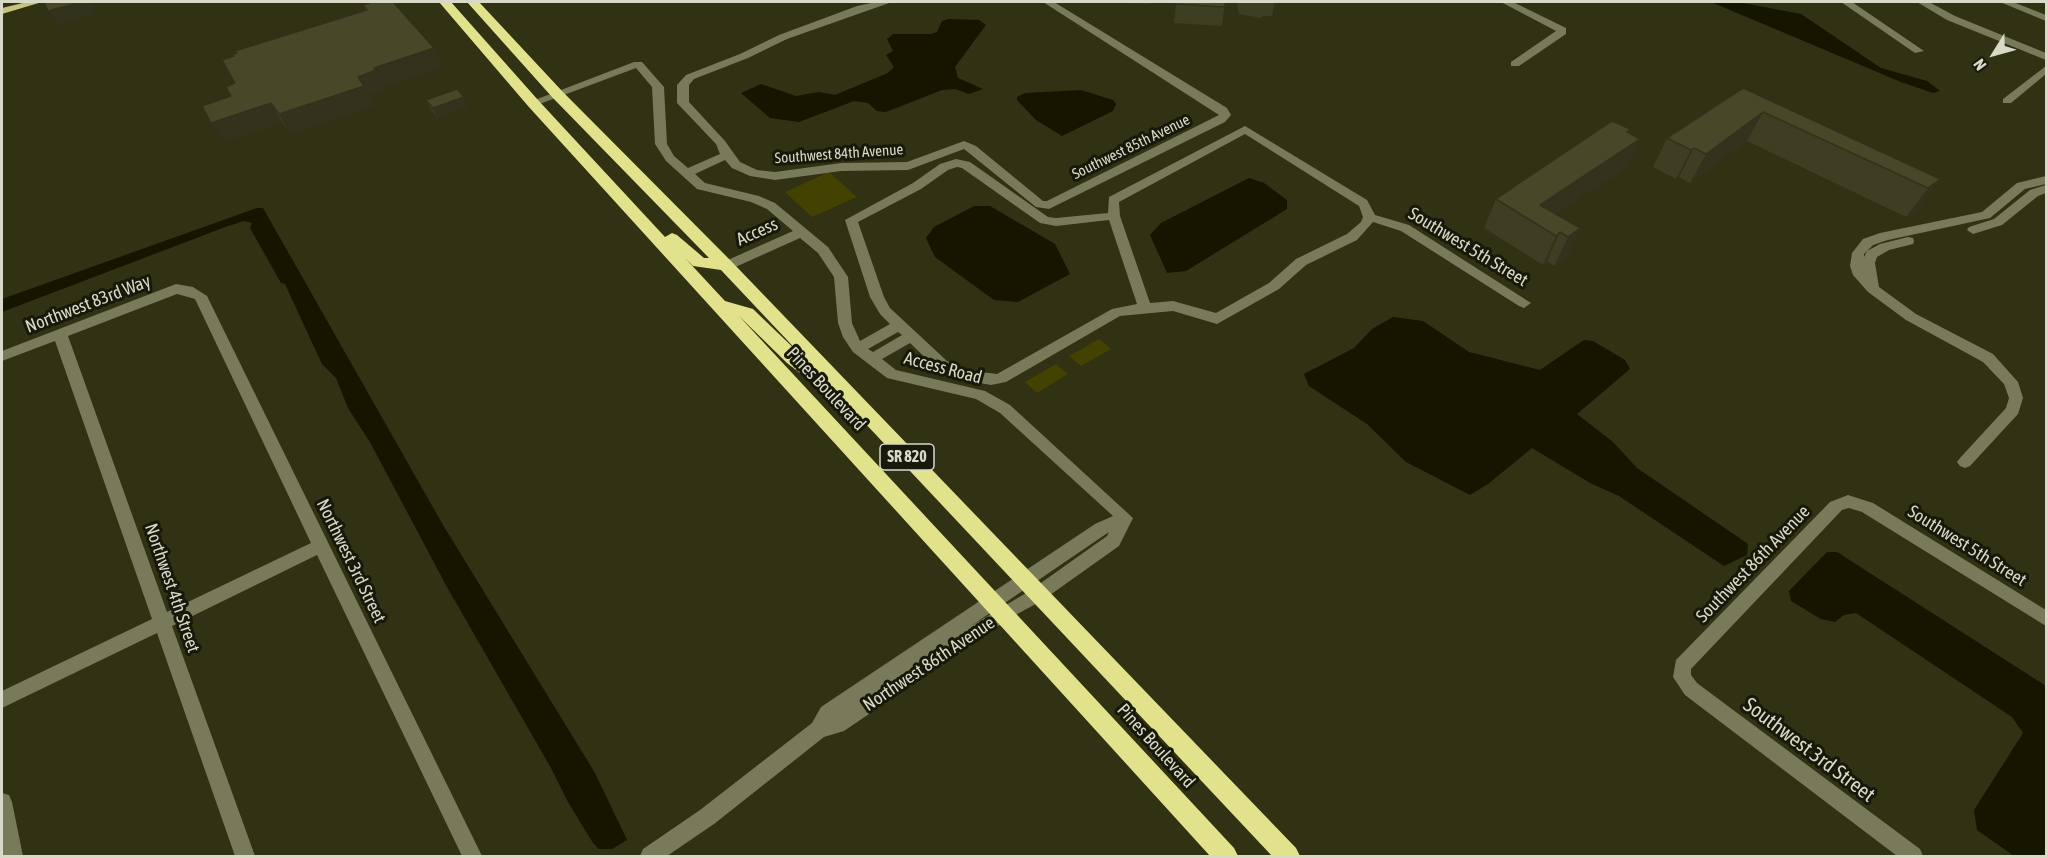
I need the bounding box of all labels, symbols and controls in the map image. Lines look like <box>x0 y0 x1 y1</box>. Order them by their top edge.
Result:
north arrow <box>1964 24 2024 84</box>
text: N <box>1970 56 1990 74</box>
street label: Southwest 85th Avenue <box>1069 111 1193 183</box>
street label: Southwest 84th Avenue <box>774 141 904 167</box>
street label: Southwest 5th Street <box>1404 203 1532 291</box>
street label: Access <box>733 213 781 251</box>
street label: Northwest 83rd Way <box>22 270 154 338</box>
street label: Pines Boulevard <box>782 343 870 435</box>
street label: Access Road <box>902 347 984 389</box>
road number: SR 820 <box>880 444 934 470</box>
street label: Northwest 3rd Street <box>312 496 390 626</box>
street label: Southwest 86th Avenue <box>1692 501 1814 627</box>
street label: Southwest 5th Street <box>1904 501 2030 591</box>
street label: Northwest 4th Street <box>140 521 204 655</box>
street label: Northwest 86th Avenue <box>859 612 999 716</box>
street label: Southwest 3rd Street <box>1738 692 1880 808</box>
street label: Pines Boulevard <box>1112 699 1200 793</box>

